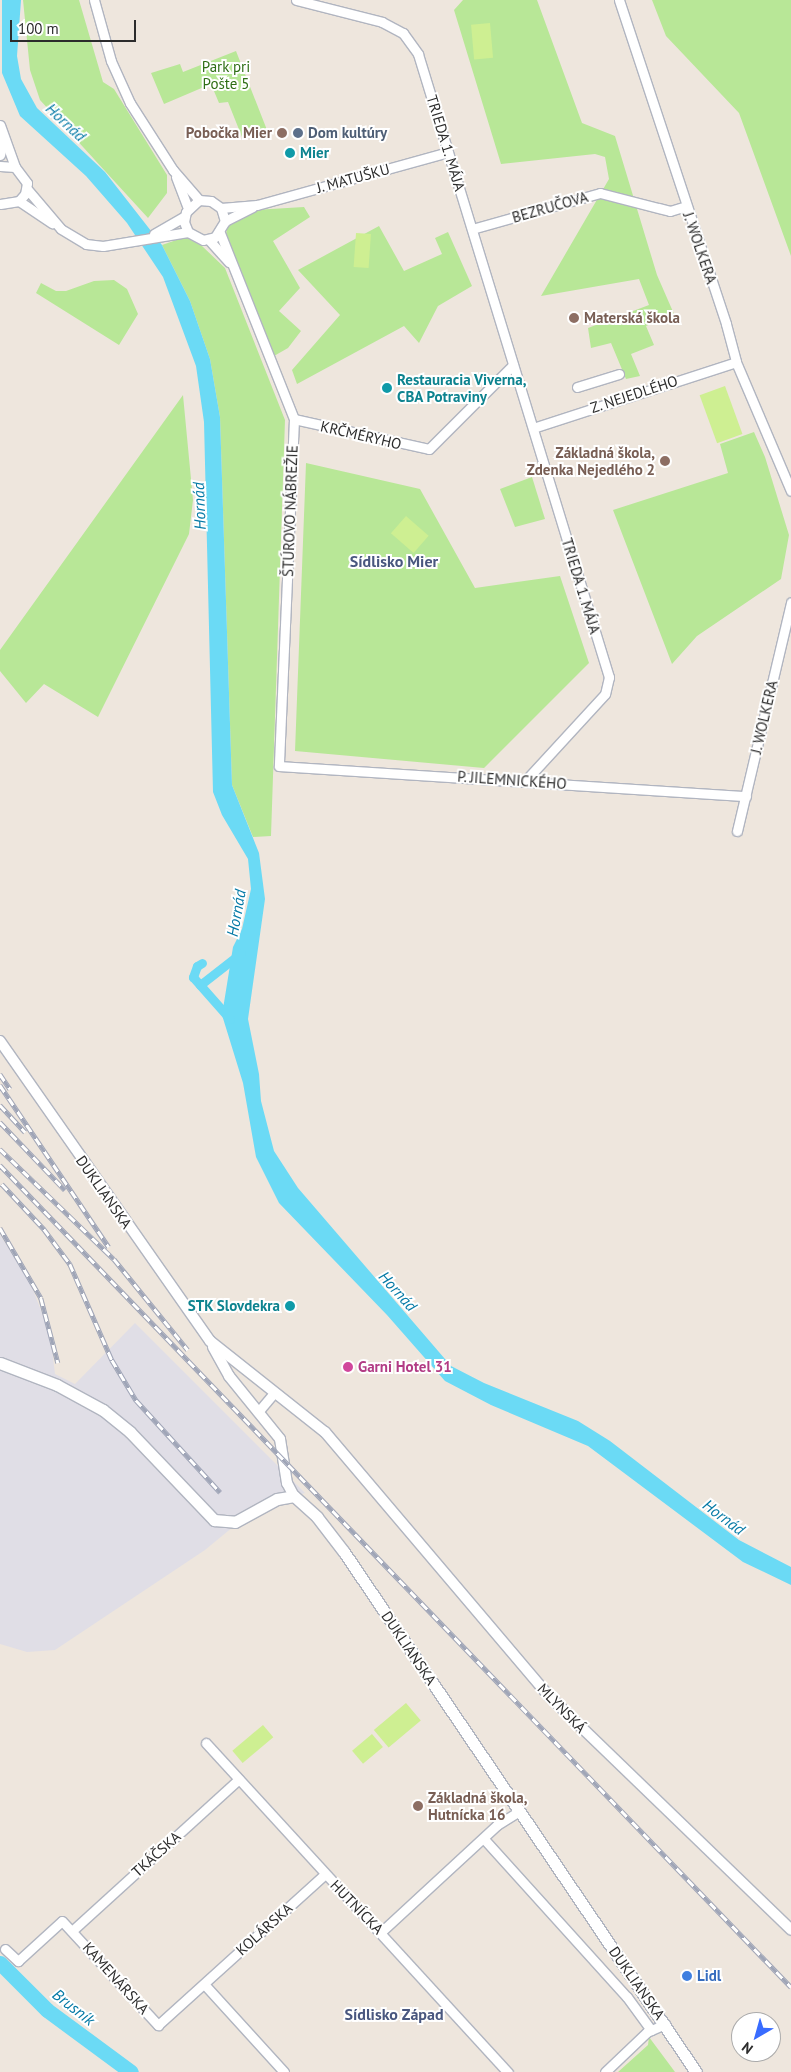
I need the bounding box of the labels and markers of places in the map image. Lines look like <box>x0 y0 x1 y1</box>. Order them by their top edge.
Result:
place label: Pobočka Mier <box>186 124 272 142</box>
place label: Dom kultúry <box>308 124 387 142</box>
marker: Pobočka Mier <box>276 127 288 139</box>
marker: Dom kultúry <box>292 127 304 139</box>
place label: Mier <box>300 144 329 162</box>
marker: Mier <box>284 147 296 159</box>
place label: Materská škola <box>584 309 680 327</box>
marker: Materská škola <box>568 312 580 324</box>
place label: Restauracia Viverna, CBA Potraviny <box>397 370 527 405</box>
marker: Restauracia Viverna, CBA Potraviny <box>381 382 393 394</box>
place label: Základná škola, Zdenka Nejedlého 2 <box>527 443 655 478</box>
marker: Základná škola, Zdenka Nejedlého 2 <box>659 455 671 467</box>
place label: STK Slovdekra <box>187 1297 280 1315</box>
marker: STK Slovdekra <box>284 1300 296 1312</box>
place label: Garni Hotel 31 <box>358 1358 452 1376</box>
marker: Garni Hotel 31 <box>342 1361 354 1373</box>
place label: Základná škola, Hutnícka 16 <box>428 1788 527 1823</box>
marker: Základná škola, Hutnícka 16 <box>412 1800 424 1812</box>
place label: Lidl <box>697 1967 721 1985</box>
marker: Lidl <box>681 1970 693 1982</box>

